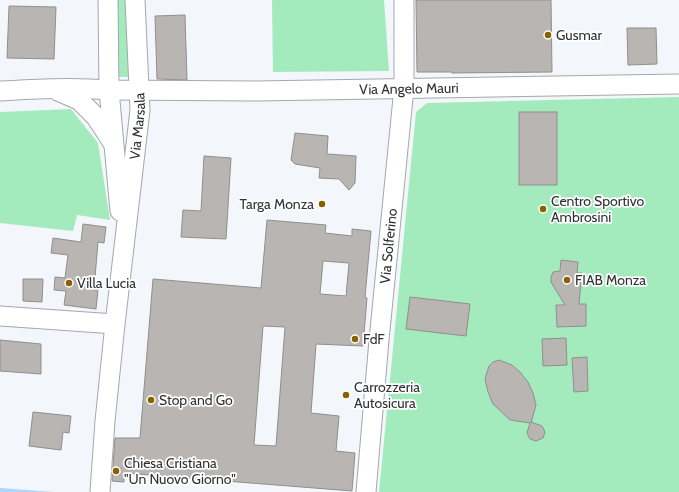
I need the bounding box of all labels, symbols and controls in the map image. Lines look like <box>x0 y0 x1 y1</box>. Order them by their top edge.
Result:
place label: Gusmar <box>556 26 602 44</box>
marker: Gusmar <box>543 30 553 40</box>
street label: Via Angelo Mauri <box>359 79 459 98</box>
street label: Via Marsala <box>125 92 149 160</box>
place label: Centro Sportivo Ambrosini <box>551 192 645 226</box>
place label: Targa Monza <box>239 195 314 213</box>
marker: Targa Monza <box>317 199 327 209</box>
marker: Centro Sportivo Ambrosini <box>538 204 548 214</box>
street label: Via Solferino <box>376 207 401 285</box>
place label: FIAB Monza <box>575 271 646 289</box>
place label: Villa Lucia <box>77 274 136 292</box>
marker: FIAB Monza <box>562 275 572 285</box>
marker: Villa Lucia <box>64 278 74 288</box>
place label: FdF <box>363 330 385 348</box>
marker: FdF <box>350 334 360 344</box>
place label: Carrozzeria Autosicura <box>354 378 420 412</box>
marker: Carrozzeria Autosicura <box>341 390 351 400</box>
place label: Stop and Go <box>159 391 233 409</box>
marker: Stop and Go <box>146 395 156 405</box>
place label: Chiesa Cristiana "Un Nuovo Giorno" <box>124 454 236 488</box>
marker: Chiesa Cristiana "Un Nuovo Giorno" <box>111 466 121 476</box>

